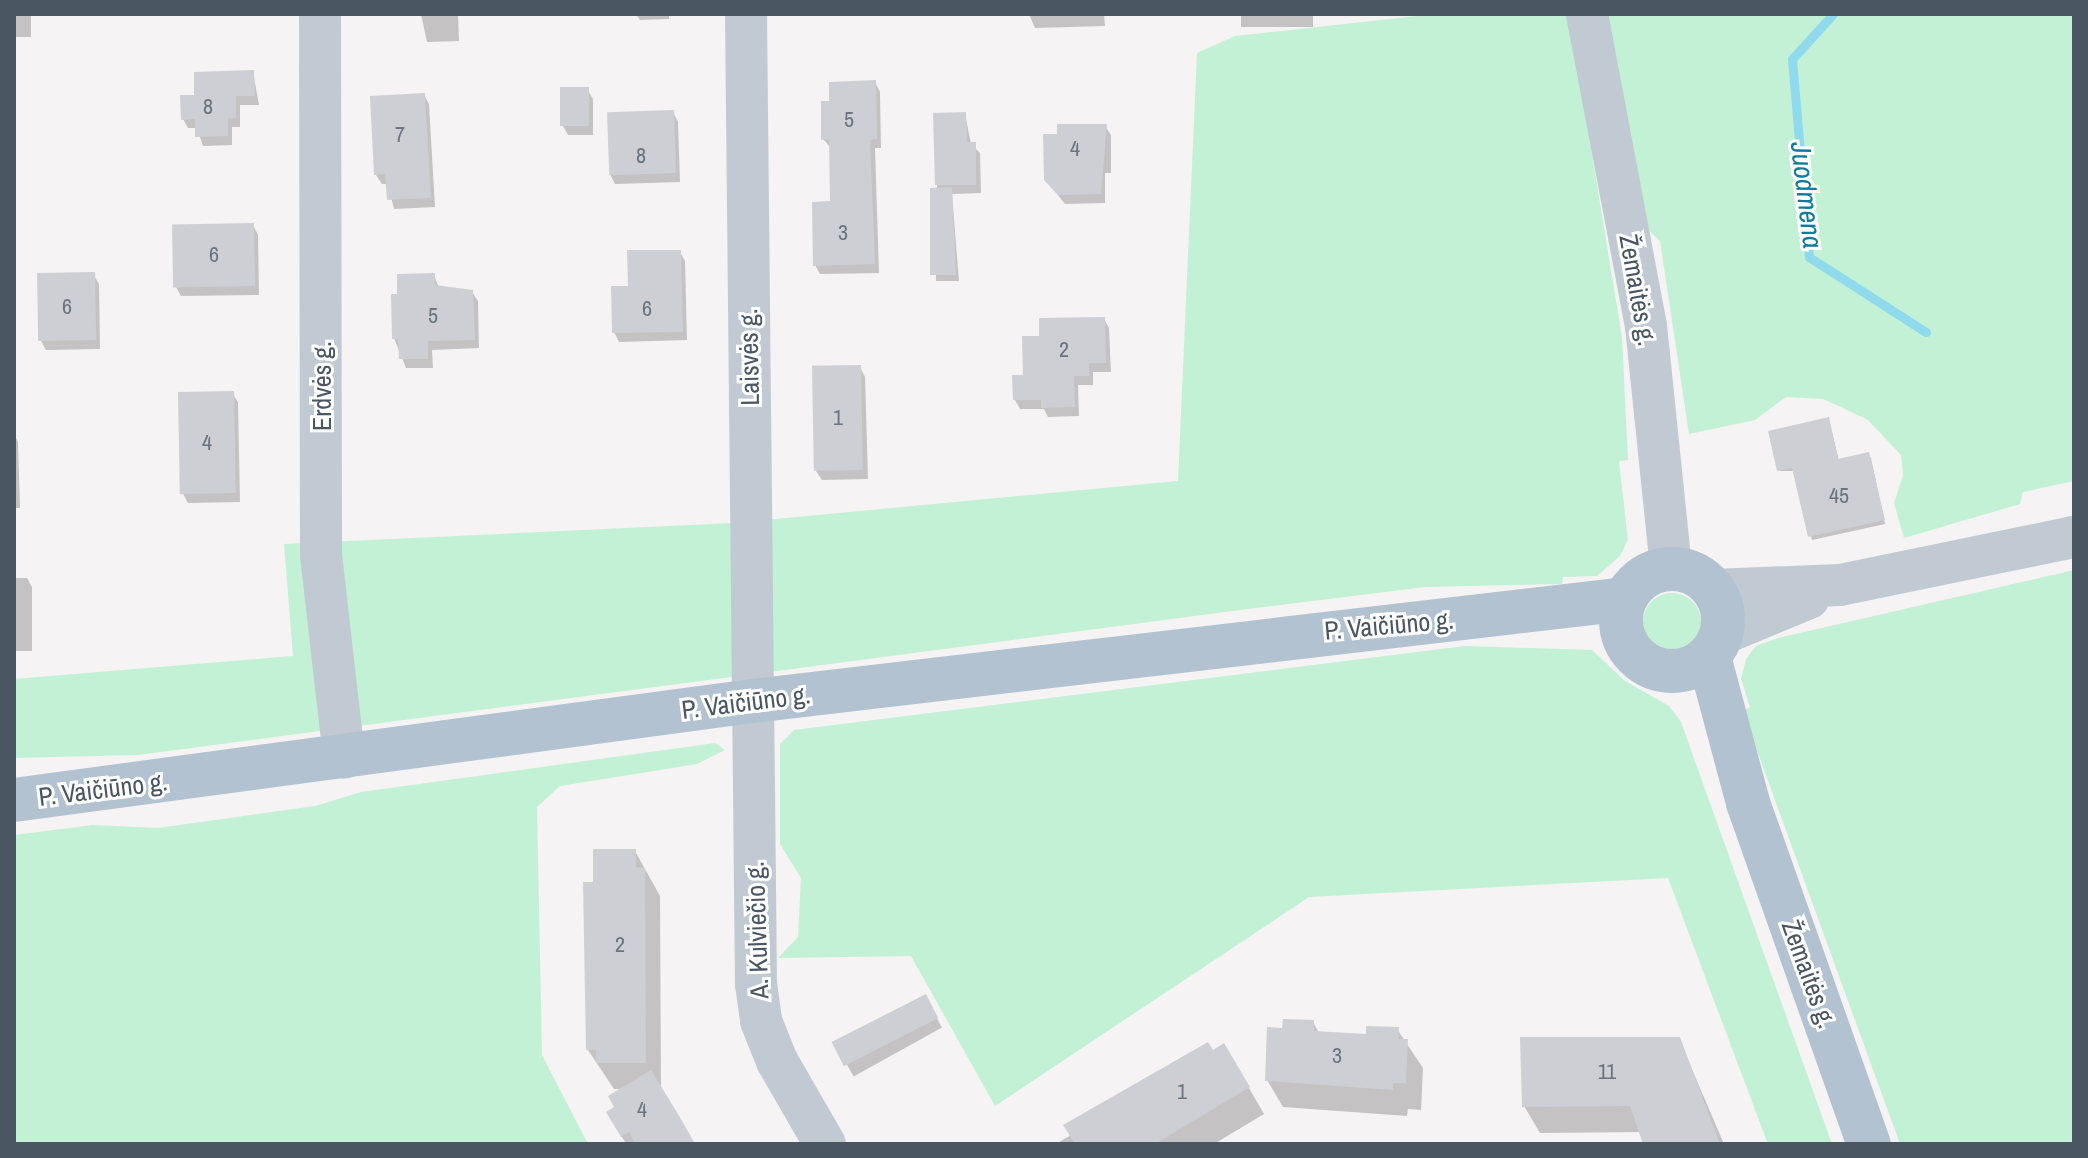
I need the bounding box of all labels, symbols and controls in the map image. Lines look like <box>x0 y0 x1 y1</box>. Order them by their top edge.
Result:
house number: 8 <box>203 94 213 120</box>
house number: 5 <box>844 107 854 133</box>
house number: 7 <box>395 122 405 148</box>
house number: 4 <box>1070 136 1080 162</box>
water label: Juodmena <box>1784 140 1830 250</box>
house number: 8 <box>636 143 646 169</box>
house number: 3 <box>838 220 848 246</box>
street label: Žemaitės g. <box>1613 232 1663 348</box>
house number: 6 <box>209 242 219 268</box>
house number: 6 <box>62 294 72 320</box>
house number: 6 <box>642 296 652 322</box>
house number: 5 <box>428 303 438 329</box>
street label: Laisvės g. <box>733 308 765 406</box>
house number: 2 <box>1059 337 1069 363</box>
street label: Erdvės g. <box>306 341 338 431</box>
house number: 1 <box>833 405 843 431</box>
house number: 4 <box>202 430 212 456</box>
house number: 45 <box>1829 483 1849 509</box>
street label: P. Vaičiūno g. <box>1323 604 1455 646</box>
street label: P. Vaičiūno g. <box>680 679 812 725</box>
street label: P. Vaičiūno g. <box>37 766 169 812</box>
street label: A. Kulviečio g. <box>739 861 775 999</box>
street label: Žemaitės g. <box>1775 916 1843 1032</box>
house number: 2 <box>615 932 625 958</box>
house number: 3 <box>1332 1043 1342 1069</box>
house number: 11 <box>1598 1059 1616 1085</box>
house number: 1 <box>1177 1079 1187 1105</box>
house number: 4 <box>637 1097 647 1123</box>

